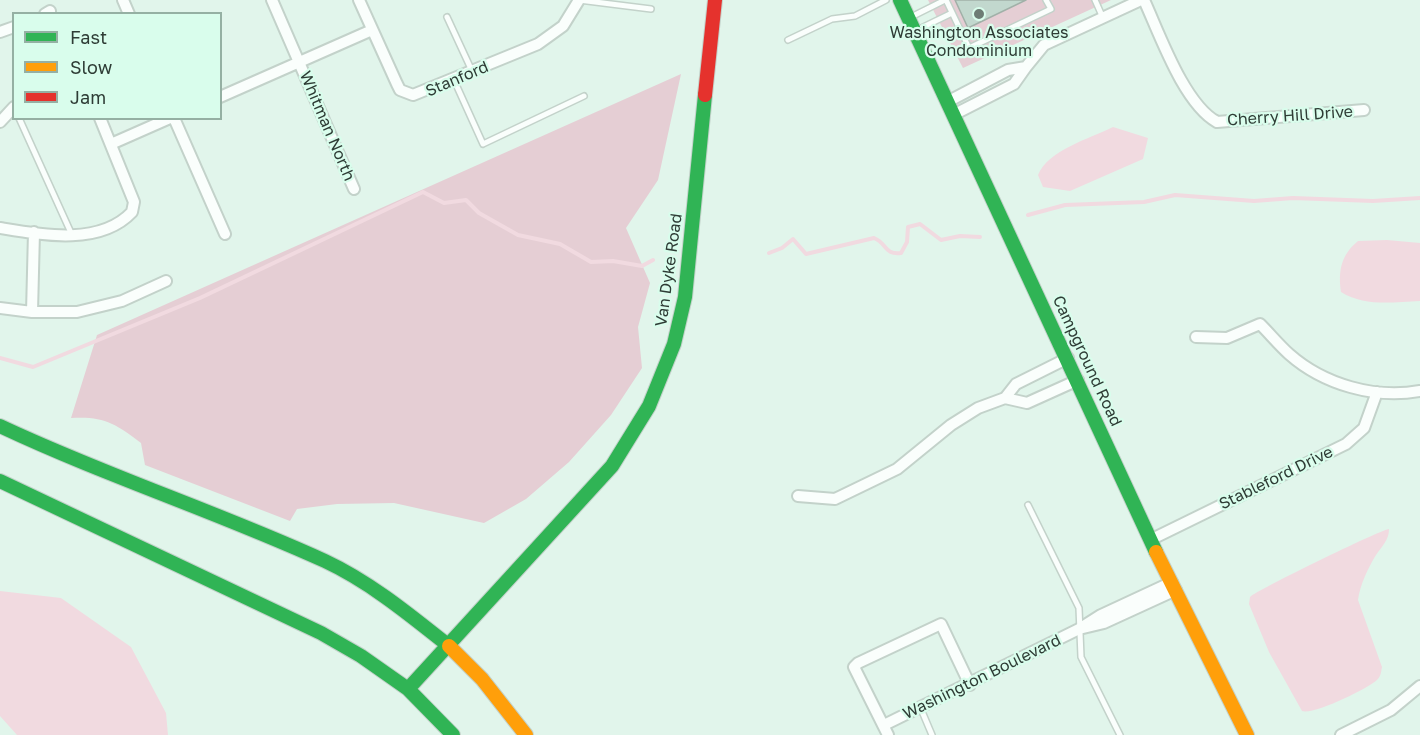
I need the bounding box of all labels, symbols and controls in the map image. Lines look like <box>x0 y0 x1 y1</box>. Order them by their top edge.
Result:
marker: Washington Associates Condominium <box>972 7 986 21</box>
legend <box>12 12 222 120</box>
place label: Washington Associates Condominium <box>889 23 1069 61</box>
text: Fast <box>70 26 107 48</box>
text: Slow <box>70 56 112 78</box>
street label: Stanford <box>423 57 491 101</box>
street label: Whitman North <box>295 68 359 184</box>
text: Jam <box>70 86 106 108</box>
street label: Cherry Hill Drive <box>1226 102 1354 130</box>
street label: Van Dyke Road <box>652 212 686 328</box>
street label: Campground Road <box>1048 293 1126 429</box>
street label: Stableford Drive <box>1216 442 1336 514</box>
street label: Washington Boulevard <box>900 630 1064 724</box>

